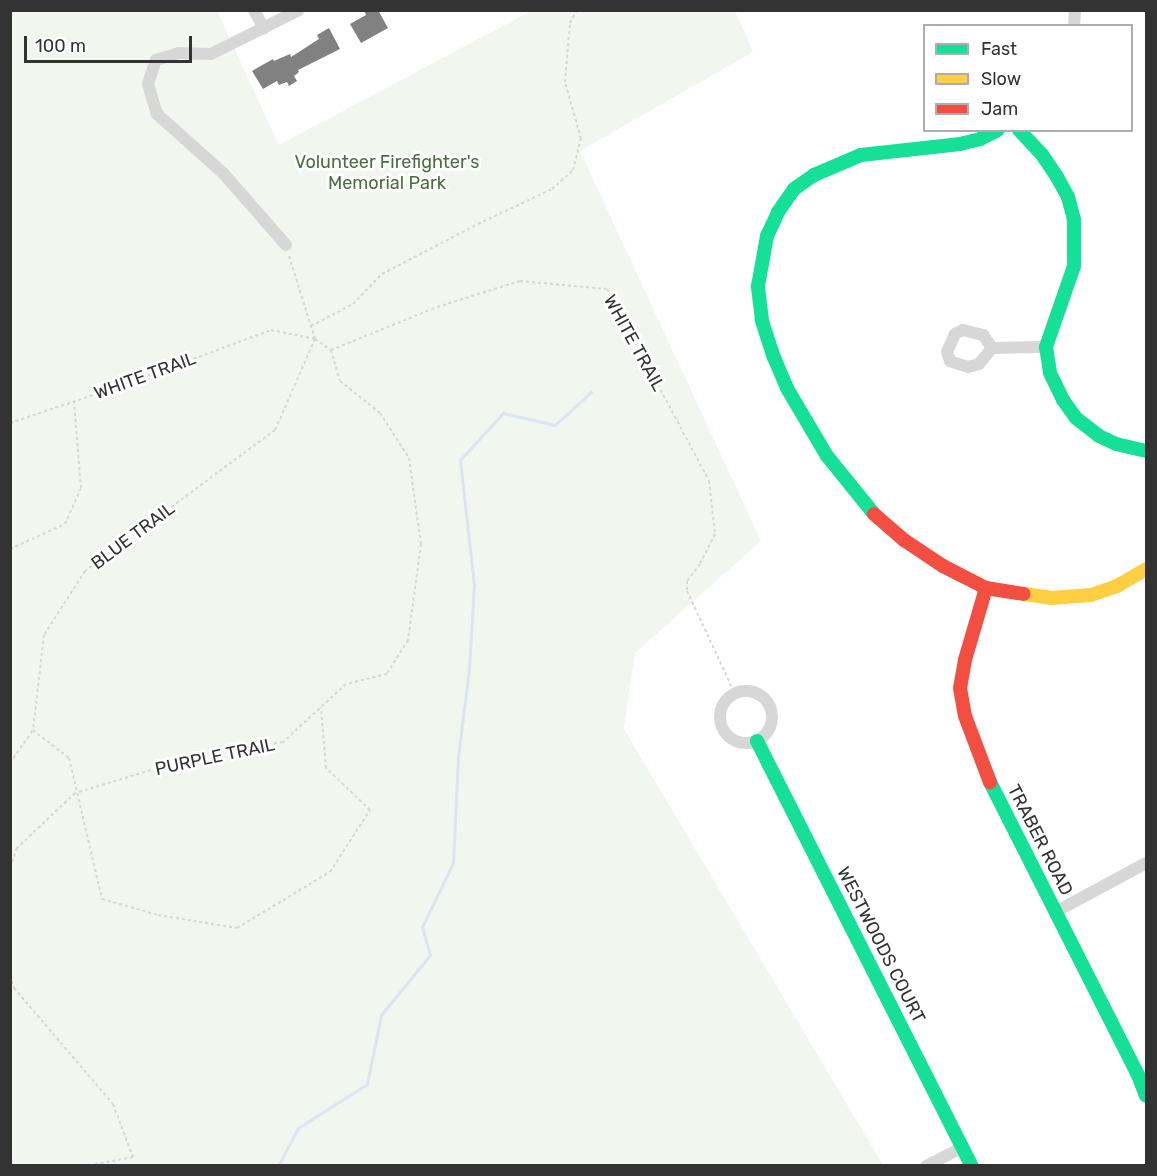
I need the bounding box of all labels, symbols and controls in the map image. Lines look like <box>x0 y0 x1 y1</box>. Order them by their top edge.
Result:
scale bar <box>27 24 195 62</box>
legend <box>923 24 1133 132</box>
text: 100 m <box>35 35 86 57</box>
text: Fast <box>981 38 1017 60</box>
text: Slow <box>981 68 1021 90</box>
text: Jam <box>981 98 1018 120</box>
park label: Volunteer Firefighter's Memorial Park <box>294 152 480 195</box>
street label: WHITE TRAIL <box>599 291 669 395</box>
street label: WHITE TRAIL <box>91 348 199 404</box>
street label: BLUE TRAIL <box>87 498 179 574</box>
street label: PURPLE TRAIL <box>153 734 277 780</box>
street label: TRABER ROAD <box>1003 781 1077 899</box>
street label: WESTWOODS COURT <box>832 863 930 1027</box>

